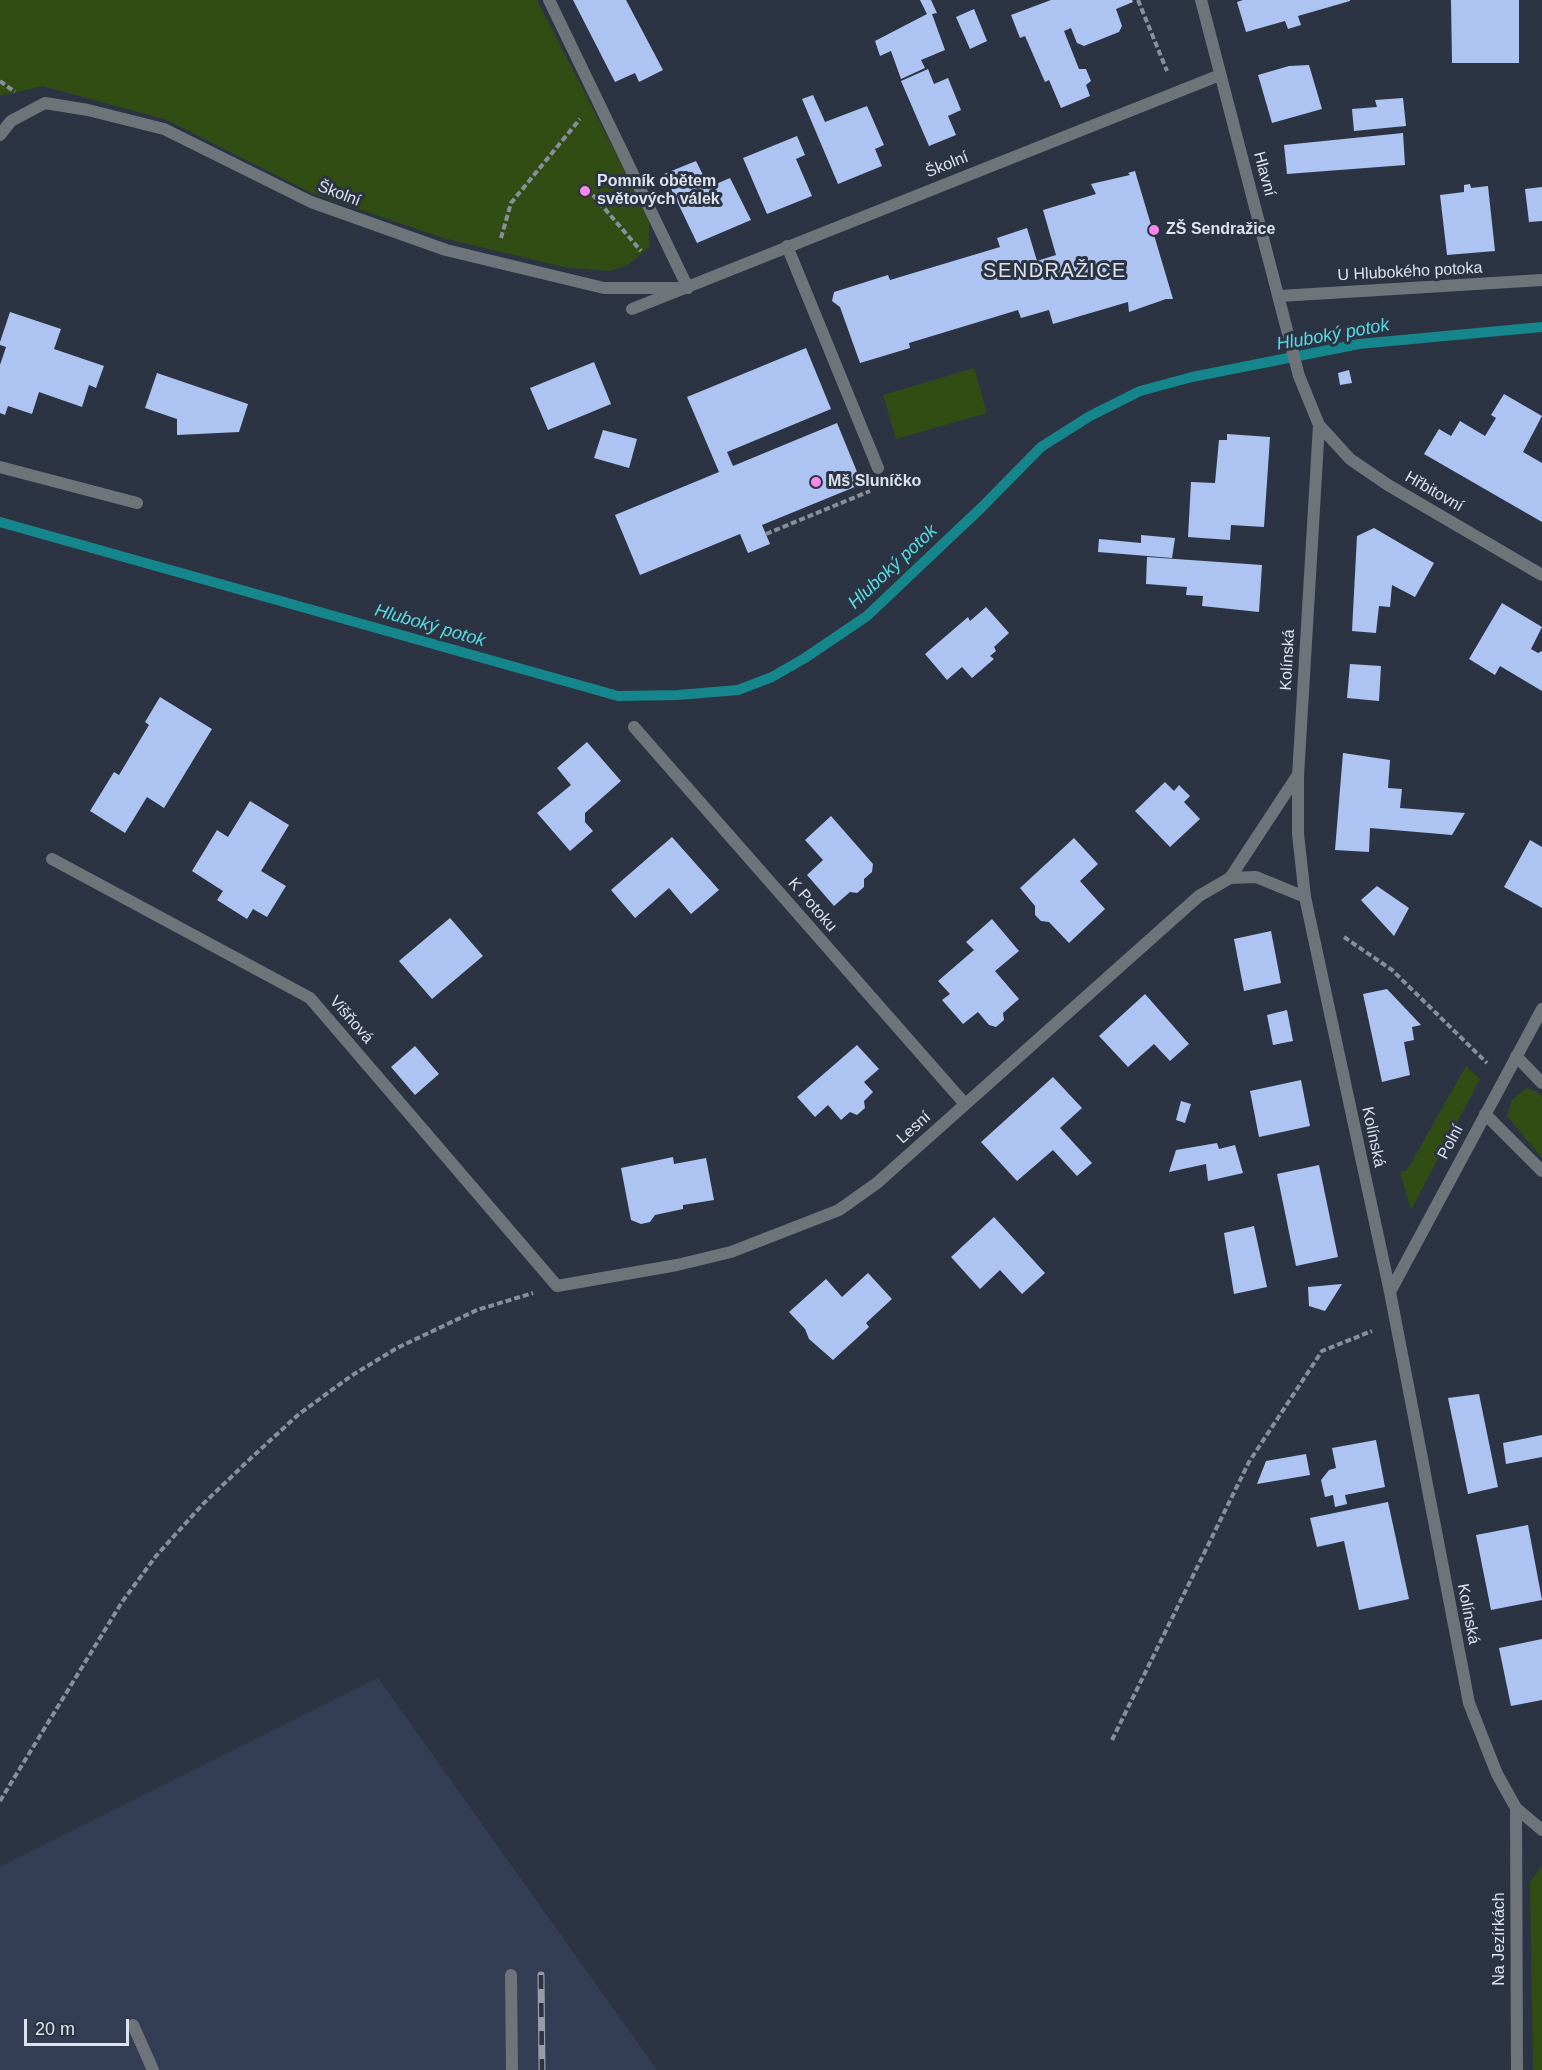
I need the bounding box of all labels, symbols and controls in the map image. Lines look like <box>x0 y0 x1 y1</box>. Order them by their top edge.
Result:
street label: Školní <box>923 148 971 182</box>
street label: Hlavní <box>1249 150 1279 198</box>
place label: Pomník obětem světových válek <box>597 172 720 210</box>
street label: Školní <box>315 177 363 211</box>
marker: Pomník obětem světových válek <box>578 184 592 198</box>
place label: ZŠ Sendražice <box>1166 220 1275 240</box>
marker: ZŠ Sendražice <box>1147 223 1161 237</box>
district label: SENDRAŽICE <box>983 259 1127 283</box>
street label: U Hlubokého potoka <box>1337 259 1483 285</box>
water label: Hluboký potok <box>1275 314 1391 356</box>
street label: Hřbitovní <box>1401 468 1467 516</box>
place label: Mš Sluníčko <box>828 472 921 492</box>
marker: Mš Sluníčko <box>809 475 823 489</box>
water label: Hluboký potok <box>844 520 942 614</box>
water label: Hluboký potok <box>372 600 488 652</box>
street label: Kolínská <box>1277 629 1299 691</box>
street label: K Potoku <box>783 874 841 936</box>
street label: Višňová <box>325 992 377 1048</box>
street label: Kolínská <box>1357 1105 1389 1169</box>
street label: Lesní <box>893 1108 935 1148</box>
street label: Polní <box>1434 1121 1468 1163</box>
street label: Kolínská <box>1453 1582 1483 1646</box>
street label: Na Jezírkách <box>1490 1892 1510 1986</box>
scale bar <box>27 2007 132 2045</box>
text: 20 m <box>35 2019 75 2039</box>

